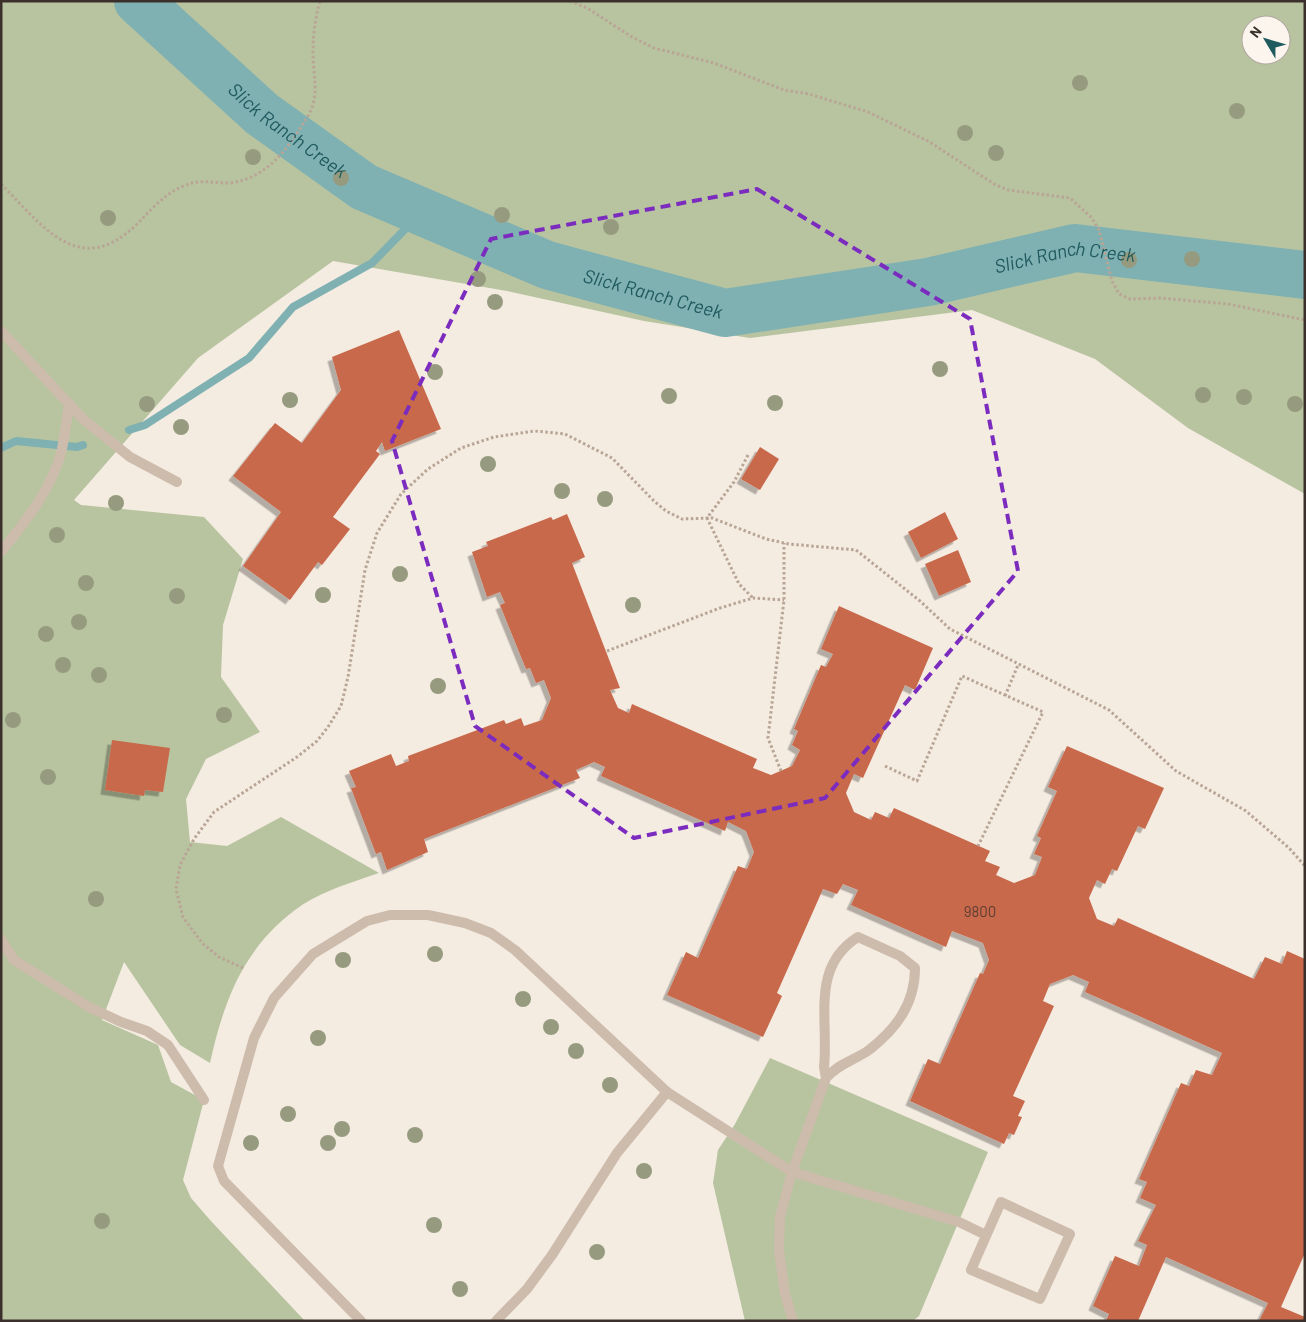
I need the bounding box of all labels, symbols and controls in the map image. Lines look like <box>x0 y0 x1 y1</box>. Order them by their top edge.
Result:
north arrow <box>1241 15 1291 65</box>
text: N <box>1246 23 1265 41</box>
water label: Slick Ranch Creek <box>224 77 352 183</box>
water label: Slick Ranch Creek <box>992 236 1138 277</box>
water label: Slick Ranch Creek <box>581 263 726 323</box>
house number: 9800 <box>964 902 996 920</box>

